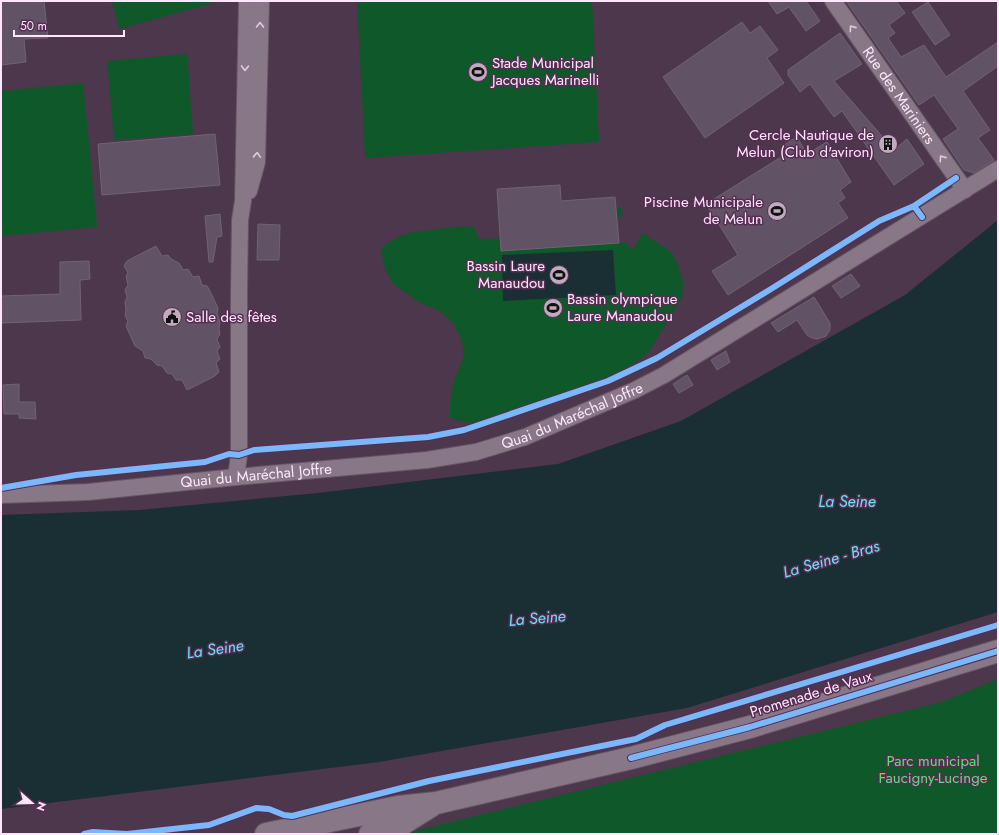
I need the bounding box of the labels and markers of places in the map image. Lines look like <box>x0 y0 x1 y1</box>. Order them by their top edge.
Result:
place label: Stade Municipal Jacques Marinelli <box>490 52 600 91</box>
sports icon: Stade Municipal Jacques Marinelli <box>467 61 489 83</box>
place label: Cercle Nautique de Melun (Club d'aviron) <box>737 124 874 163</box>
building icon: Cercle Nautique de Melun (Club d'aviron) <box>877 133 899 155</box>
place label: Piscine Municipale de Melun <box>644 191 763 230</box>
sports icon: Piscine Municipale de Melun <box>766 200 788 222</box>
place label: Bassin Laure Manaudou <box>467 255 545 294</box>
sports icon: Bassin Laure Manaudou <box>548 264 570 286</box>
place label: Bassin olympique Laure Manaudou <box>567 288 678 327</box>
sports icon: Bassin olympique Laure Manaudou <box>542 297 564 319</box>
public building icon: Salle des fêtes <box>161 306 183 328</box>
place label: Salle des fêtes <box>186 306 277 328</box>

